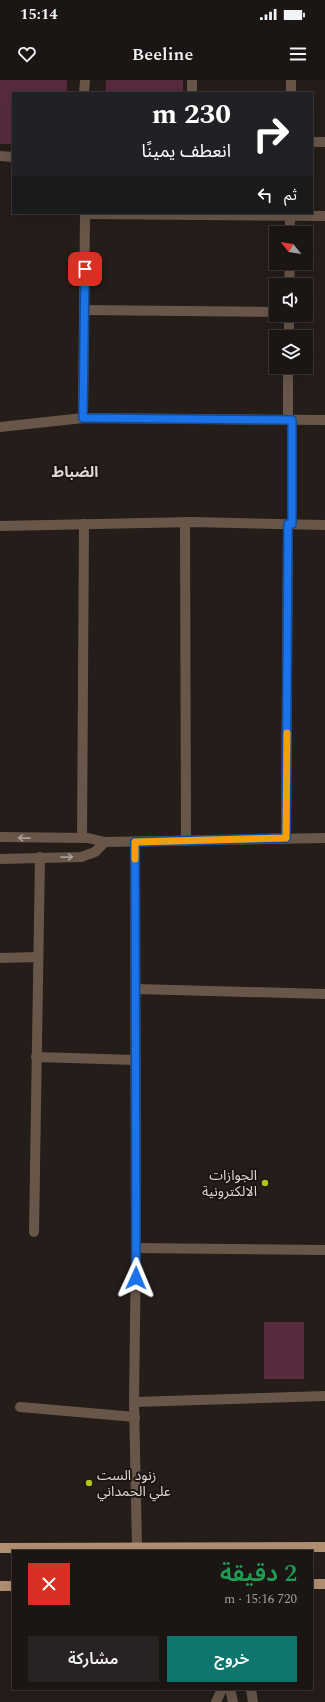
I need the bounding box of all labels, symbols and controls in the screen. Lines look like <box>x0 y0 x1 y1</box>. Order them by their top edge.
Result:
text: 15:14 <box>20 3 58 26</box>
text: Beeline <box>132 41 193 68</box>
icon: heart <box>16 43 38 65</box>
icon: menu <box>287 43 309 65</box>
text: 230 m <box>152 93 231 136</box>
icon: right <box>245 108 297 160</box>
text: انعطف يمينًا <box>142 138 231 165</box>
icon: left <box>254 184 276 206</box>
text: ثم <box>284 184 297 207</box>
north arrow <box>269 226 313 270</box>
map controls <box>269 226 313 374</box>
pin <box>68 252 102 286</box>
icon: arrive <box>74 258 96 280</box>
button: sound <box>269 278 313 322</box>
button: layers <box>269 330 313 374</box>
district label: الضباط <box>52 461 98 484</box>
one-way arrow <box>18 834 31 841</box>
one-way arrow <box>60 853 73 861</box>
place label: الجوازات الالكترونية <box>202 1165 257 1202</box>
marker: الجوازات الالكترونية <box>260 1178 270 1188</box>
position arrow <box>115 1257 157 1299</box>
place label: زنود الست علي الحمداني <box>97 1465 171 1502</box>
marker: زنود الست علي الحمداني <box>84 1478 94 1488</box>
text: 2 دقيقة <box>220 1556 297 1592</box>
button: close <box>28 1563 70 1605</box>
text: 720 m · 15:16 <box>224 1589 297 1609</box>
button: مشاركة <box>28 1636 159 1682</box>
button: خروج <box>167 1636 297 1682</box>

